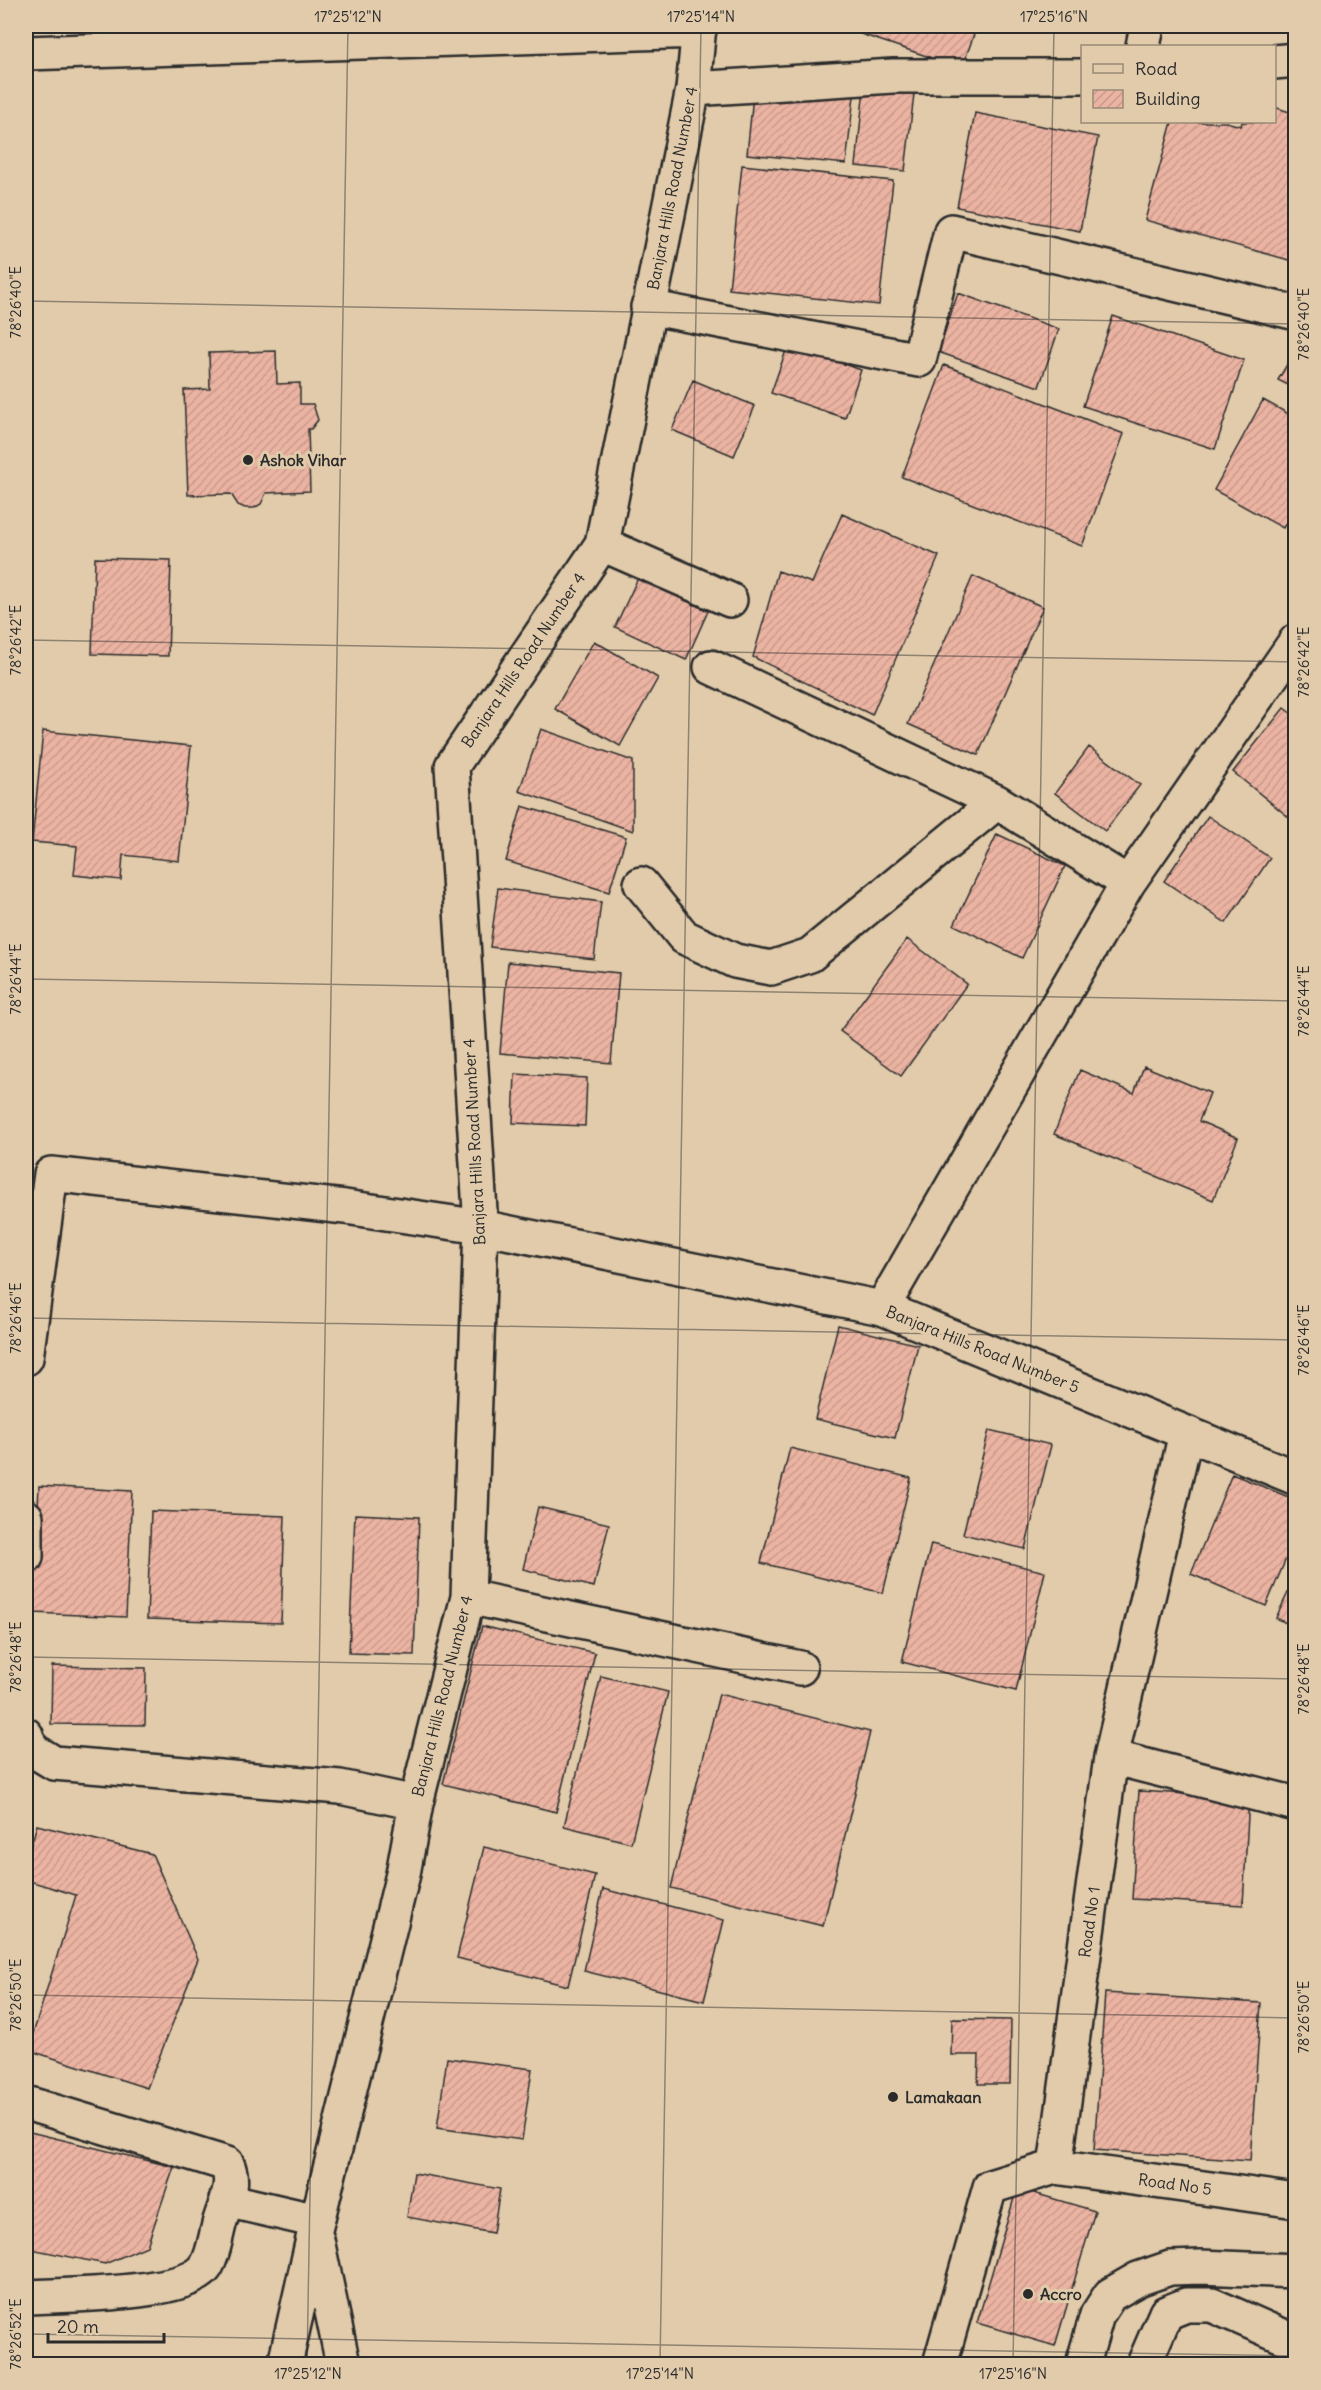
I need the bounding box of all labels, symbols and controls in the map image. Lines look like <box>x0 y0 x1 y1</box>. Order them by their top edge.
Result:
text: 17°25'12"N <box>314 7 382 26</box>
text: 17°25'14"N <box>667 7 735 26</box>
text: 17°25'16"N <box>1020 7 1088 26</box>
legend <box>1081 45 1276 123</box>
text: Road <box>1135 57 1178 80</box>
street label: Banjara Hills Road Number 4 <box>642 85 702 291</box>
text: Building <box>1135 87 1200 110</box>
text: 78°26'40"E <box>6 265 25 338</box>
text: 78°26'40"E <box>1294 287 1313 360</box>
place label: Ashok Vihar <box>260 450 347 470</box>
marker: Ashok Vihar <box>241 453 255 467</box>
street label: Banjara Hills Road Number 4 <box>457 569 589 751</box>
text: 78°26'42"E <box>6 604 25 676</box>
text: 78°26'42"E <box>1294 626 1313 698</box>
text: 78°26'44"E <box>6 943 25 1015</box>
text: 78°26'44"E <box>1294 965 1313 1037</box>
street label: Banjara Hills Road Number 4 <box>459 1038 489 1246</box>
text: 78°26'46"E <box>6 1282 25 1354</box>
street label: Banjara Hills Road Number 5 <box>883 1301 1083 1397</box>
text: 78°26'46"E <box>1294 1304 1313 1376</box>
street label: Banjara Hills Road Number 4 <box>407 1593 477 1799</box>
text: 78°26'48"E <box>6 1621 25 1693</box>
text: 78°26'48"E <box>1294 1643 1313 1715</box>
street label: Road No 1 <box>1074 1885 1104 1959</box>
text: 78°26'50"E <box>6 1958 25 2032</box>
text: 78°26'50"E <box>1294 1980 1313 2054</box>
place label: Lamakaan <box>905 2087 981 2107</box>
marker: Lamakaan <box>886 2090 900 2104</box>
street label: Road No 5 <box>1137 2169 1213 2199</box>
place label: Accro <box>1040 2284 1082 2304</box>
marker: Accro <box>1021 2287 1035 2301</box>
text: 78°26'52"E <box>6 2298 25 2370</box>
scale bar <box>48 2306 164 2344</box>
text: 20 m <box>57 2315 99 2338</box>
text: 17°25'12"N <box>274 2364 342 2383</box>
text: 17°25'14"N <box>626 2364 694 2383</box>
text: 17°25'16"N <box>979 2364 1047 2383</box>

